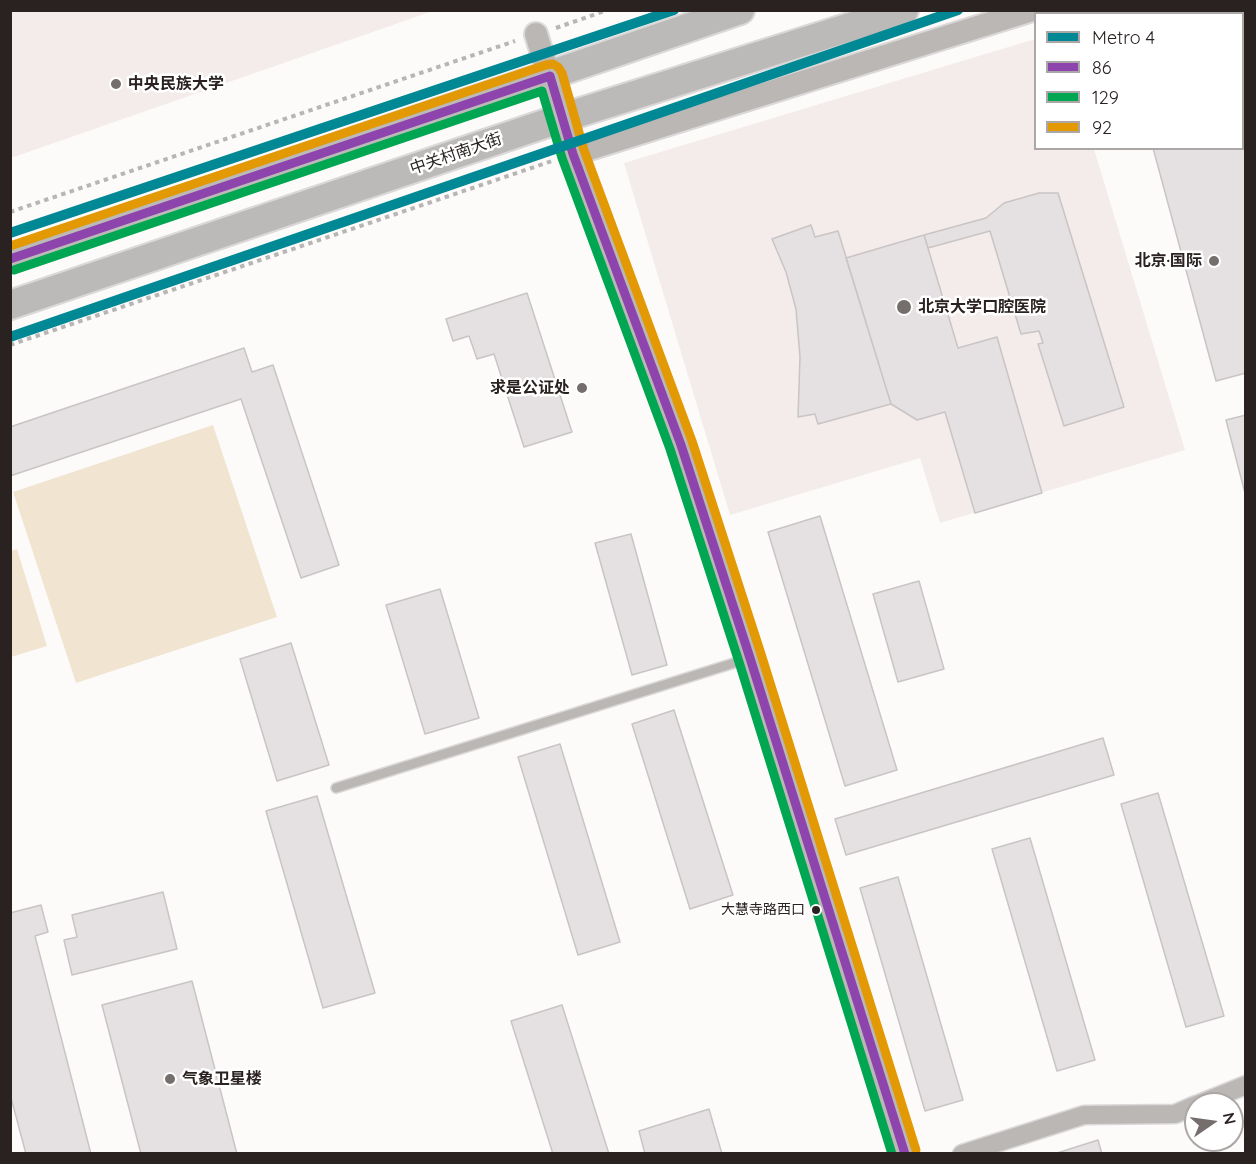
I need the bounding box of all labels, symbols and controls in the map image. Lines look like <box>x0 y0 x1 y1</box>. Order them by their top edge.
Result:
legend <box>1034 12 1244 150</box>
text: Metro 4 <box>1092 26 1155 49</box>
text: 86 <box>1092 56 1111 79</box>
place label: 中央民族大学 <box>128 74 224 94</box>
marker: 中央民族大学 <box>109 77 123 91</box>
text: 129 <box>1092 86 1119 109</box>
text: 92 <box>1092 116 1112 139</box>
street label: 中关村南大街 <box>407 129 505 179</box>
place label: 北京·国际 <box>1134 251 1202 271</box>
marker: 北京·国际 <box>1207 254 1221 268</box>
place label: 北京大学口腔医院 <box>918 297 1046 317</box>
marker: 北京大学口腔医院 <box>895 298 913 316</box>
place label: 求是公证处 <box>490 378 570 398</box>
marker: 求是公证处 <box>575 381 589 395</box>
place label: 大慧寺路西口 <box>721 902 805 918</box>
marker: 大慧寺路西口 <box>810 904 822 916</box>
place label: 气象卫星楼 <box>182 1069 262 1089</box>
marker: 气象卫星楼 <box>163 1072 177 1086</box>
north arrow <box>1184 1092 1244 1152</box>
text: N <box>1219 1110 1241 1126</box>

